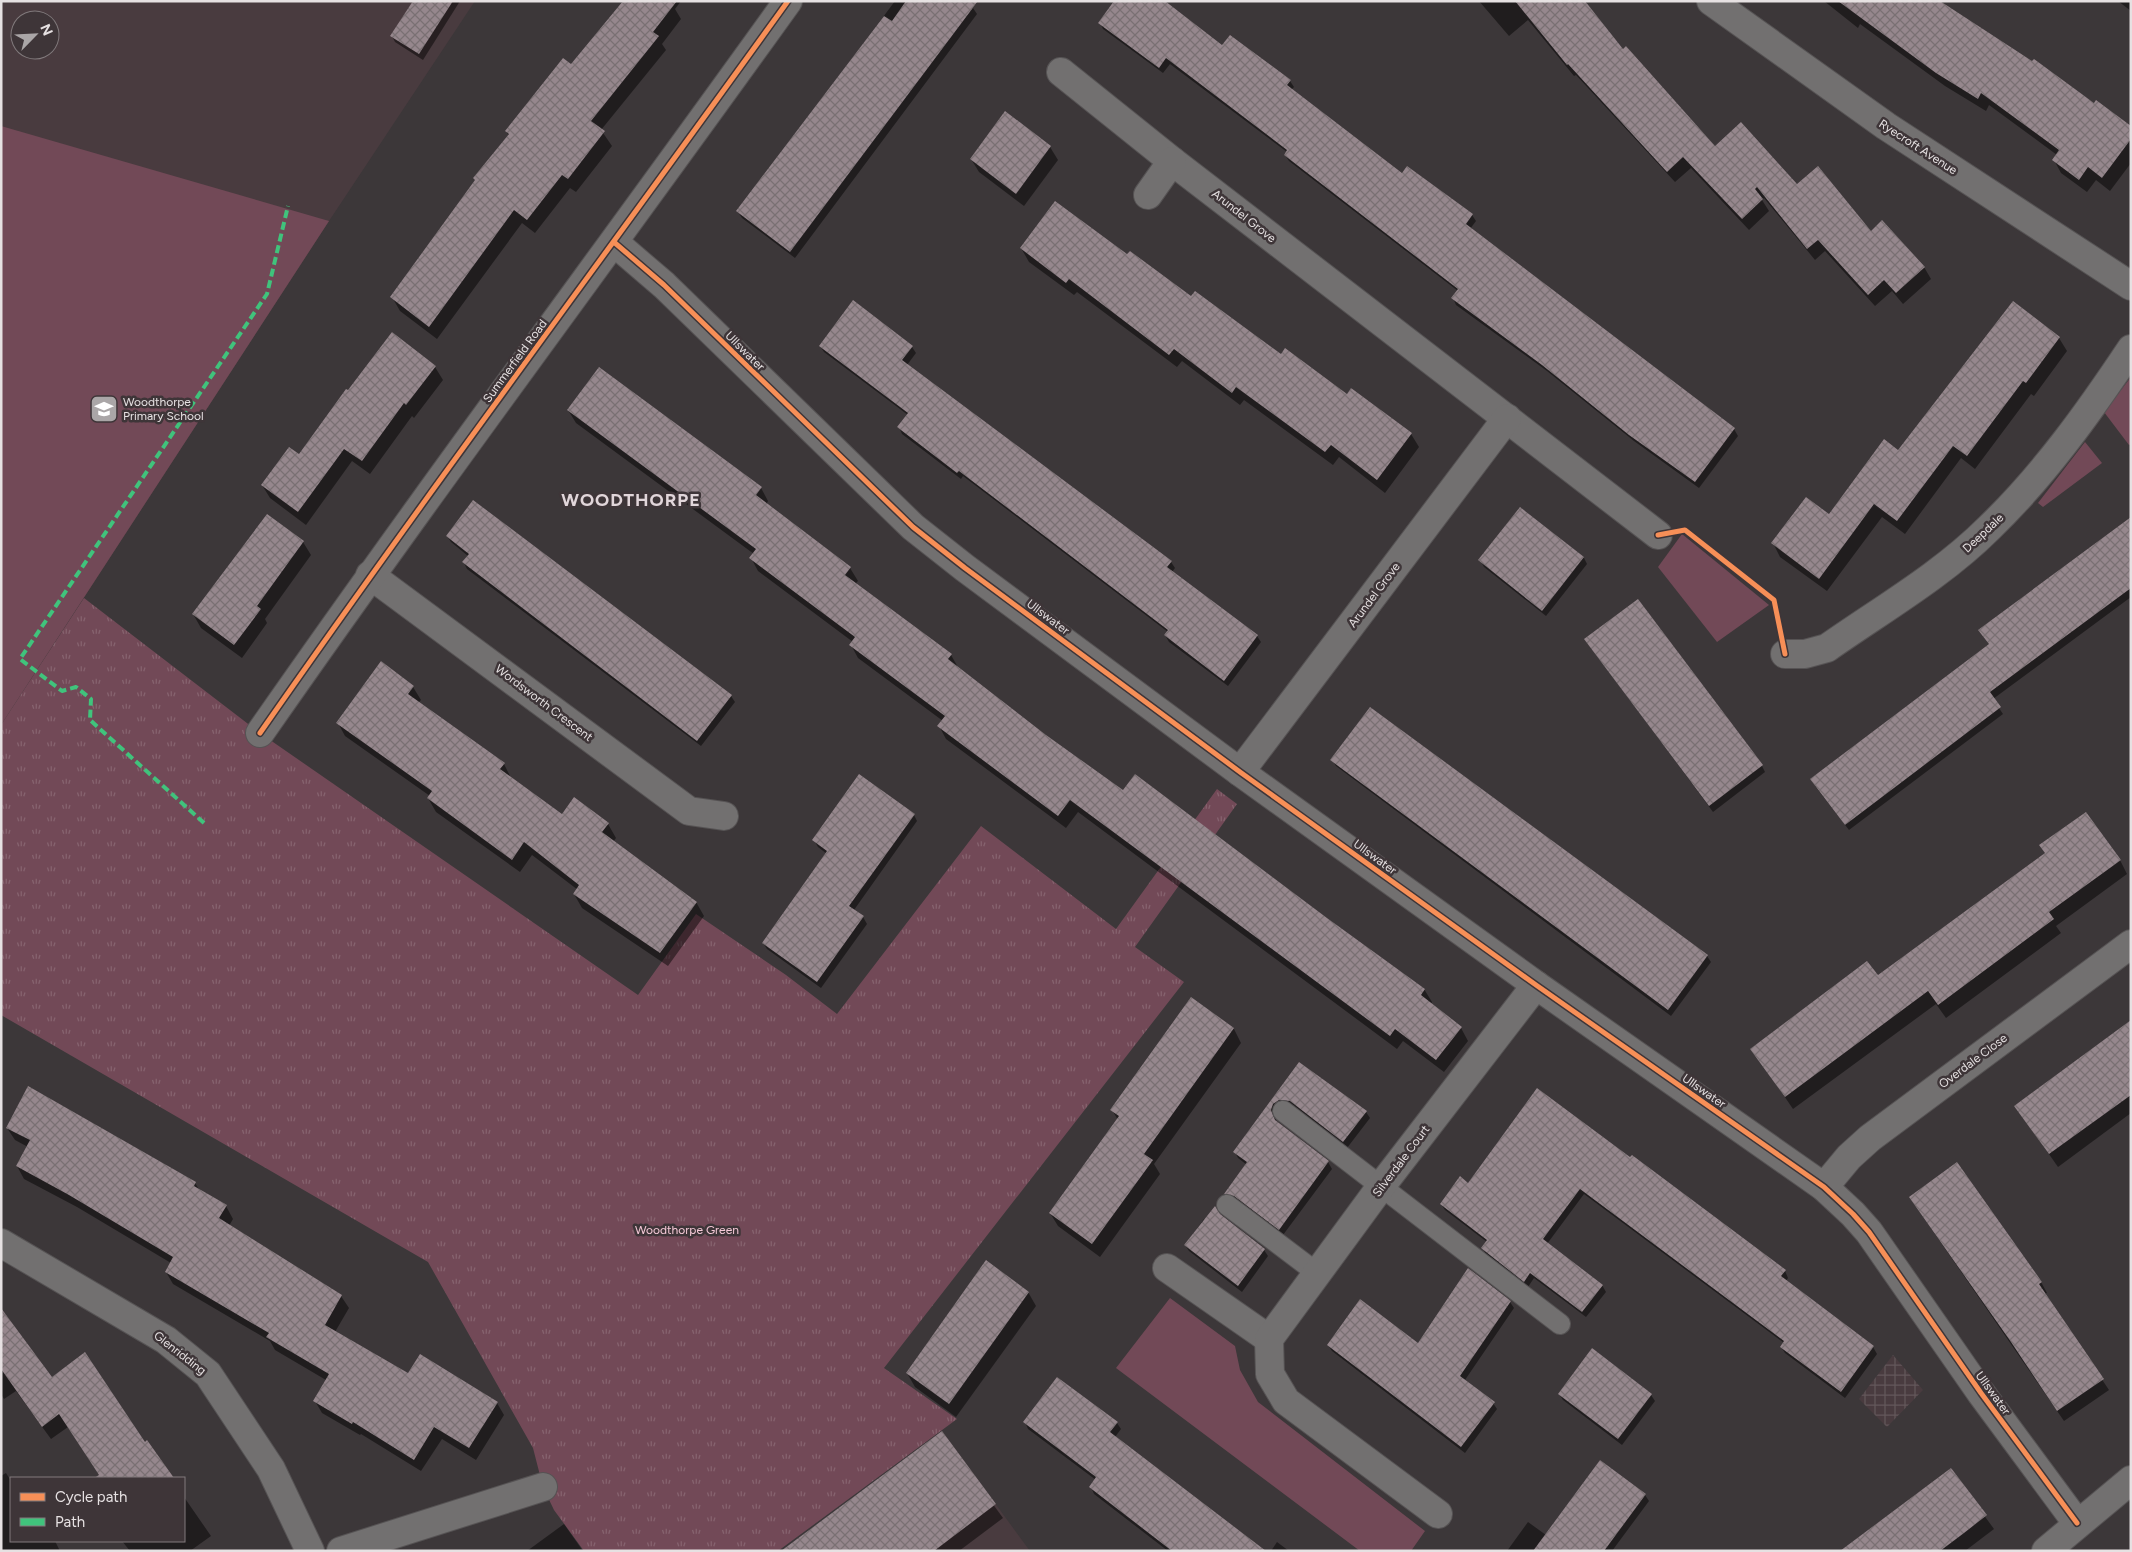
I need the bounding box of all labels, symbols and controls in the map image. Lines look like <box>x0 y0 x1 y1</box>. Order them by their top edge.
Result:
north arrow <box>10 10 60 60</box>
text: N <box>36 22 56 38</box>
street label: Ryecroft Avenue <box>1876 117 1960 178</box>
street label: Arundel Grove <box>1209 187 1279 246</box>
street label: Summerfield Road <box>480 317 550 405</box>
street label: Ullswater <box>722 328 768 374</box>
school or university icon: Woodthorpe Primary School <box>89 394 119 424</box>
place label: Woodthorpe Primary School <box>123 395 204 423</box>
district label: WOODTHORPE <box>561 489 701 511</box>
street label: Deepdale <box>1960 510 2007 555</box>
street label: Arundel Grove <box>1345 560 1403 630</box>
street label: Ullswater <box>1024 596 1072 638</box>
street label: Wordsworth Crescent <box>493 662 596 744</box>
street label: Ullswater <box>1351 837 1399 877</box>
street label: Overdale Close <box>1936 1031 2010 1091</box>
street label: Ullswater <box>1680 1071 1728 1111</box>
street label: Silverdale Court <box>1370 1122 1433 1199</box>
park label: Woodthorpe Green <box>635 1223 739 1237</box>
street label: Glenridding <box>151 1328 209 1378</box>
street label: Ullswater <box>1973 1369 2013 1417</box>
legend <box>10 1477 185 1542</box>
text: Cycle path <box>55 1488 127 1506</box>
text: Path <box>55 1513 85 1531</box>

